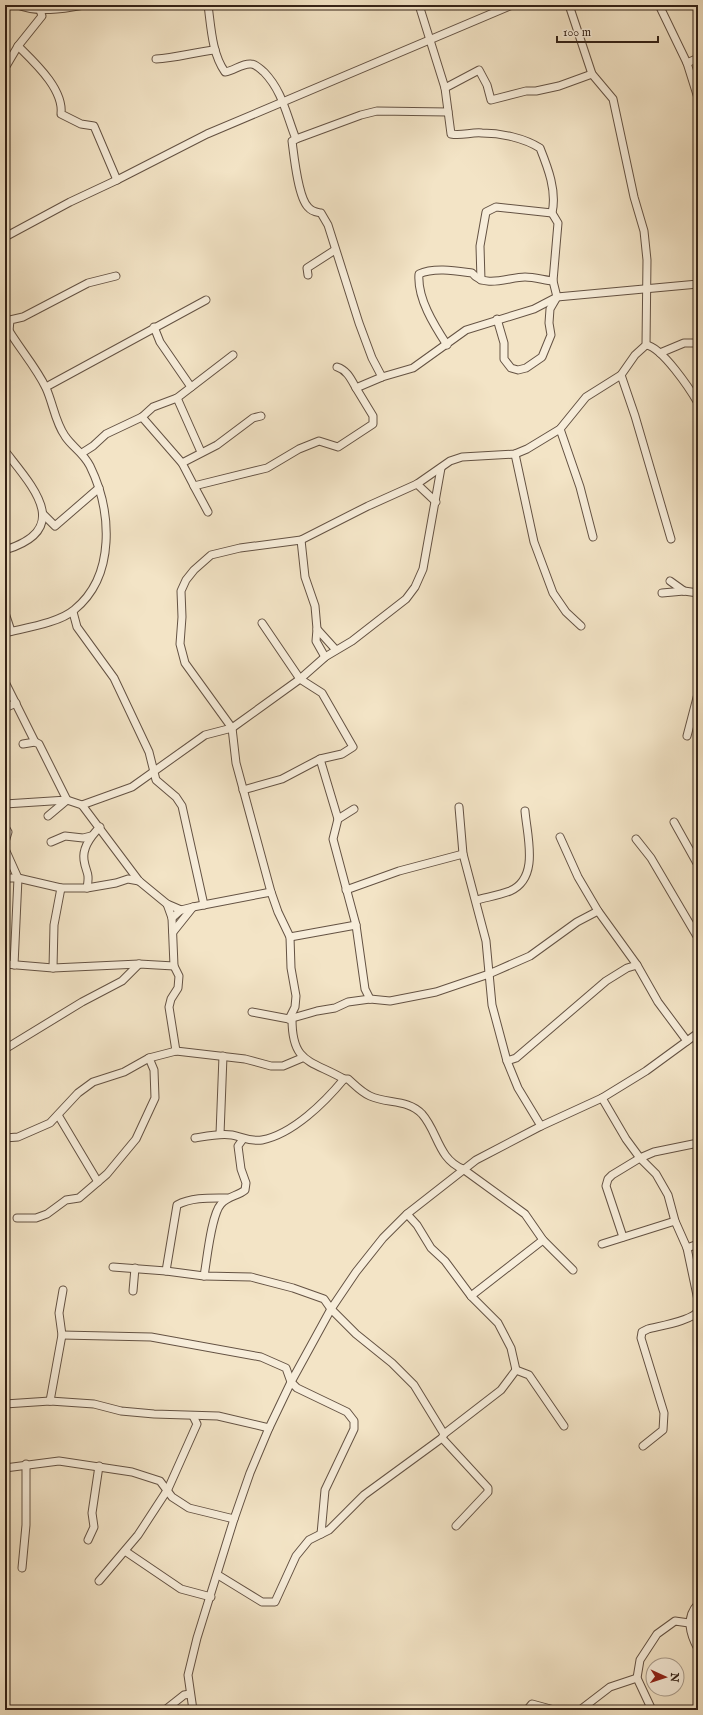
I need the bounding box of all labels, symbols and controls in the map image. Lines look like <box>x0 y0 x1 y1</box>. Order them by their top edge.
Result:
scale bar <box>557 18 658 44</box>
text: 100 m <box>563 25 591 40</box>
north arrow <box>645 1657 685 1697</box>
text: N <box>667 1671 681 1683</box>

